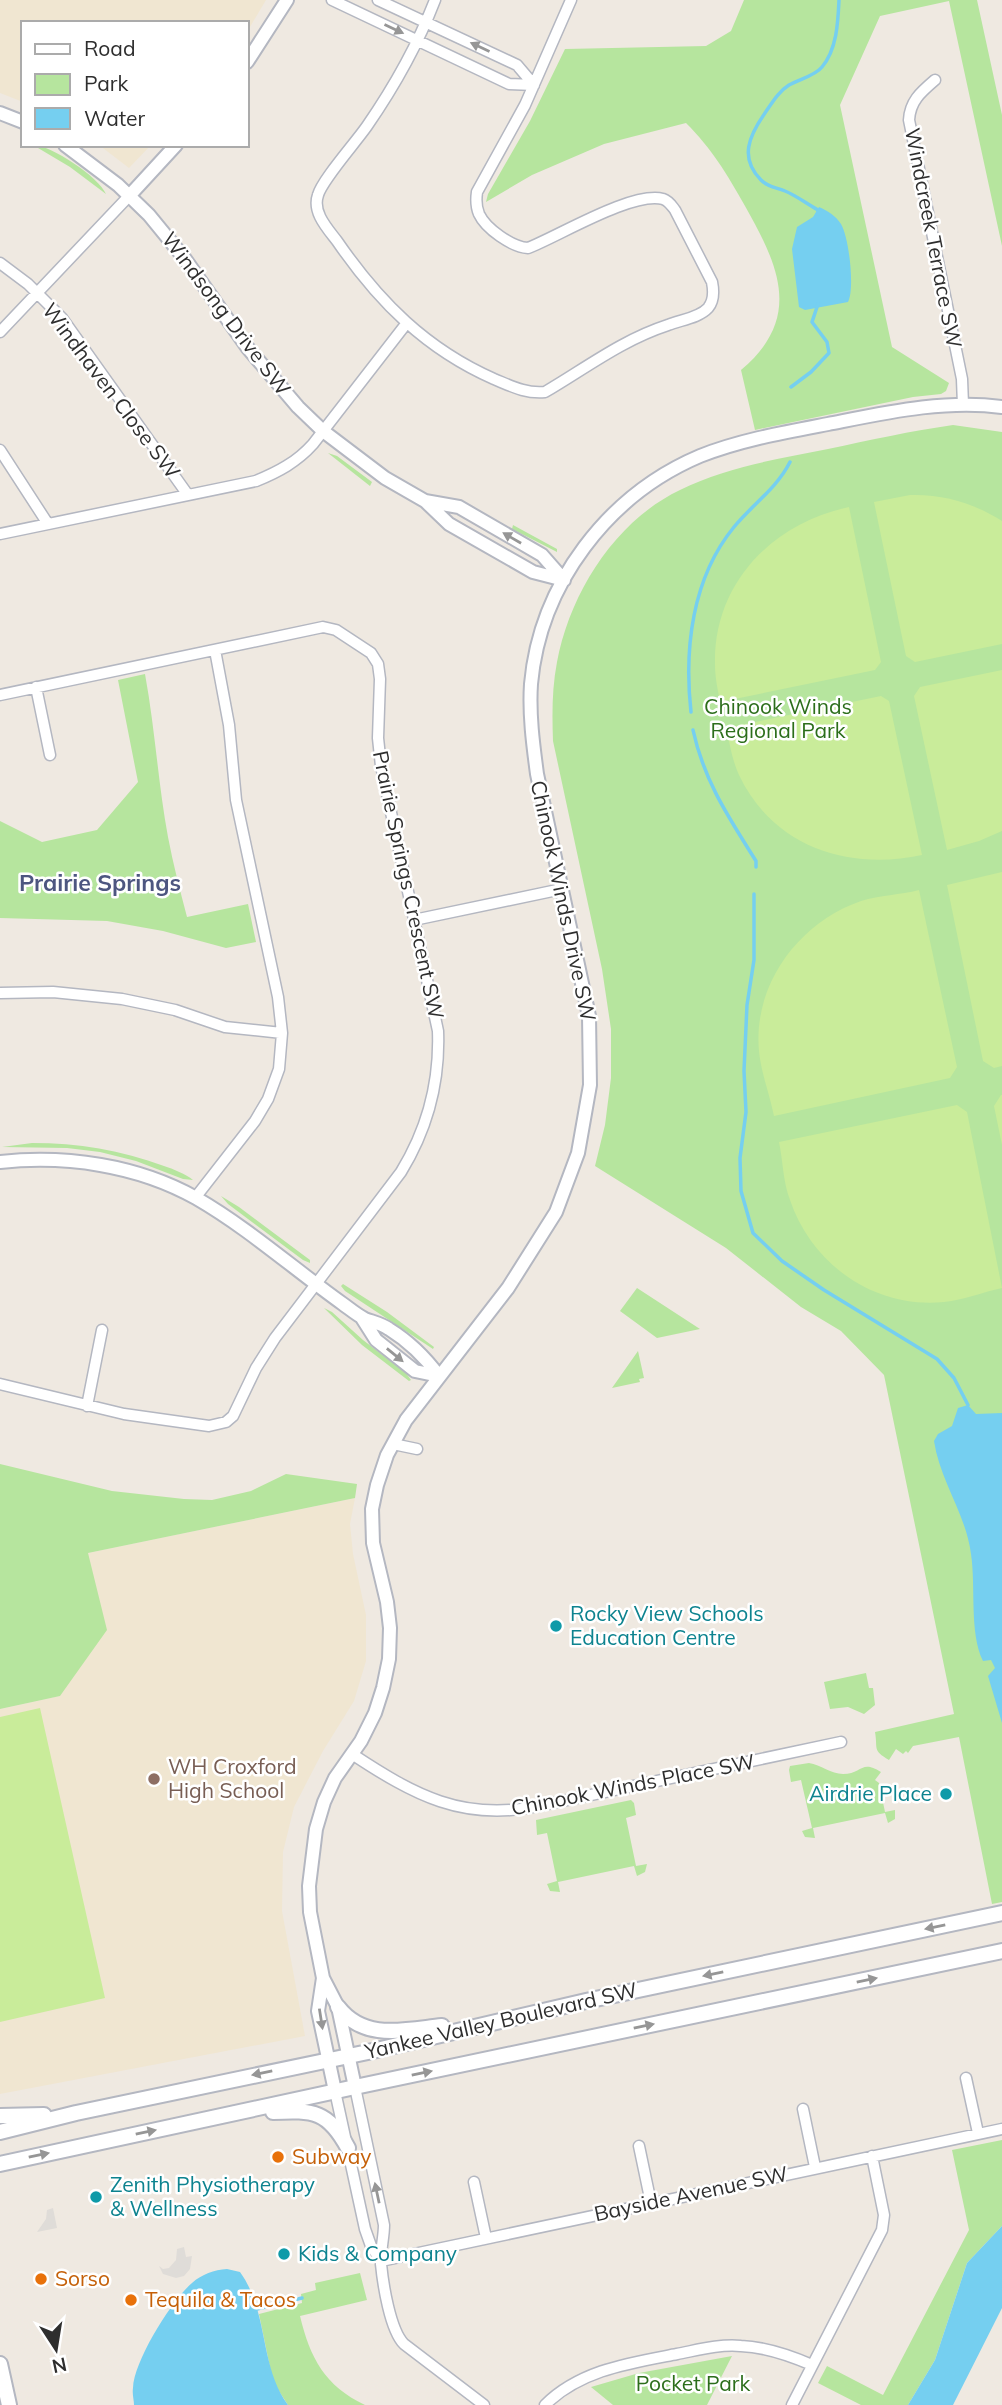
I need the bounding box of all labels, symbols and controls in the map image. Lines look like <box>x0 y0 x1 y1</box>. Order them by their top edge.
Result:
legend <box>21 21 248 147</box>
one-way arrow <box>384 23 404 35</box>
text: Road <box>84 35 135 61</box>
one-way arrow <box>469 41 490 52</box>
text: Park <box>84 70 128 96</box>
text: Water <box>84 105 145 131</box>
street label: Windcreek Terrace SW <box>900 125 968 350</box>
street label: Windsong Drive SW <box>157 226 297 400</box>
street label: Windhaven Close SW <box>37 297 186 483</box>
one-way arrow <box>502 531 521 544</box>
park label: Chinook Winds Regional Park <box>704 693 852 743</box>
street label: Prairie Springs Crescent SW <box>368 748 450 1021</box>
street label: Chinook Winds Drive SW <box>526 778 602 1024</box>
district label: Prairie Springs <box>19 868 181 897</box>
one-way arrow <box>385 1347 403 1362</box>
place label: Rocky View Schools Education Centre <box>570 1600 764 1650</box>
marker: Rocky View Schools Education Centre <box>548 1618 564 1634</box>
street label: Chinook Winds Place SW <box>509 1748 757 1820</box>
place label: WH Croxford High School <box>168 1753 297 1803</box>
marker: WH Croxford High School <box>146 1771 162 1787</box>
place label: Airdrie Place <box>809 1780 932 1806</box>
marker: Airdrie Place <box>938 1786 954 1802</box>
one-way arrow <box>924 1921 946 1932</box>
one-way arrow <box>702 1968 724 1979</box>
one-way arrow <box>856 1974 878 1985</box>
street label: Yankee Valley Boulevard SW <box>361 1976 640 2064</box>
one-way arrow <box>316 2008 327 2030</box>
one-way arrow <box>633 2021 655 2032</box>
one-way arrow <box>411 2067 433 2078</box>
one-way arrow <box>251 2068 273 2079</box>
one-way arrow <box>135 2127 157 2138</box>
place label: Subway <box>292 2143 371 2169</box>
marker: Subway <box>270 2149 286 2165</box>
one-way arrow <box>28 2150 50 2161</box>
street label: Bayside Avenue SW <box>592 2160 790 2226</box>
place label: Zenith Physiotherapy & Wellness <box>110 2171 315 2221</box>
one-way arrow <box>372 2182 383 2204</box>
marker: Zenith Physiotherapy & Wellness <box>88 2189 104 2205</box>
place label: Kids & Company <box>298 2240 457 2266</box>
marker: Kids & Company <box>276 2246 292 2262</box>
place label: Sorso <box>55 2265 110 2291</box>
marker: Sorso <box>33 2271 49 2287</box>
place label: Tequila & Tacos <box>145 2286 296 2312</box>
marker: Tequila & Tacos <box>123 2292 139 2308</box>
north arrow <box>21 2314 91 2384</box>
text: N <box>50 2352 69 2379</box>
park label: Pocket Park <box>636 2370 750 2396</box>

